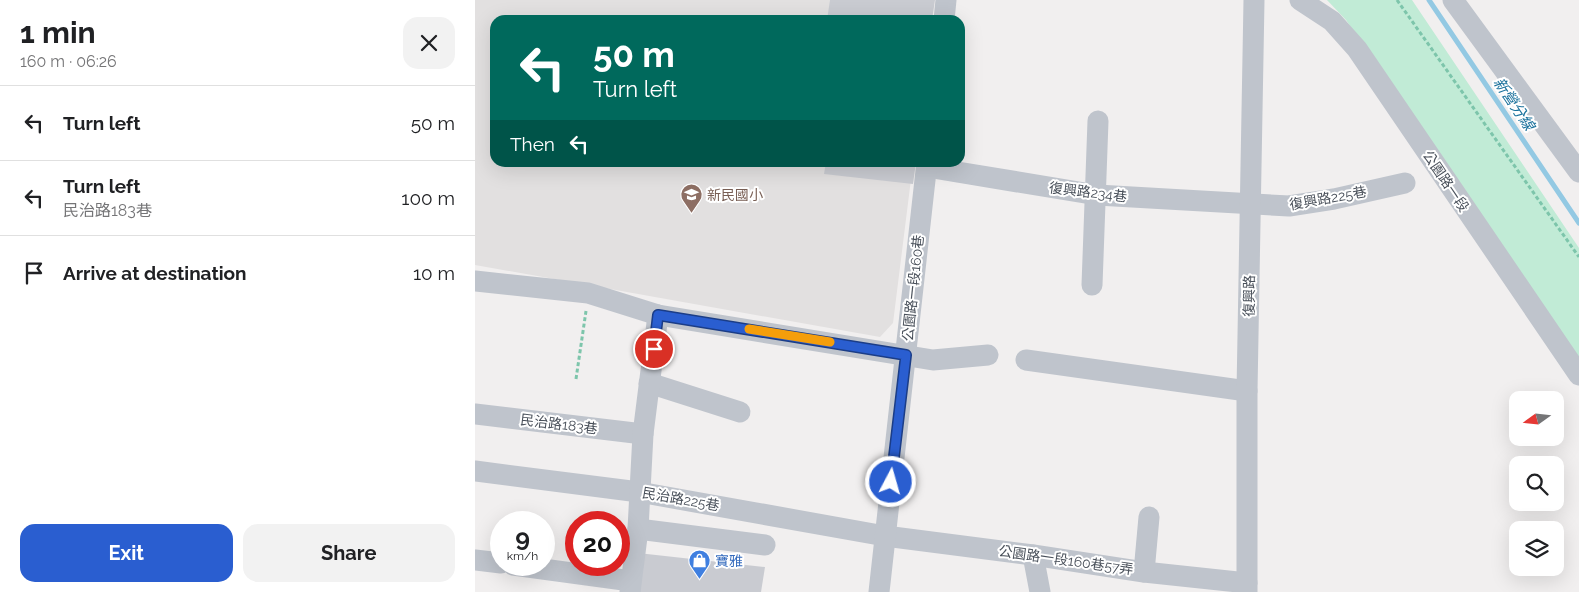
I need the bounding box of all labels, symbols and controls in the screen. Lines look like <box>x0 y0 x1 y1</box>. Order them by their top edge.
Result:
text: 1 min <box>20 15 96 50</box>
button: close <box>403 17 455 69</box>
text: 50 m <box>593 34 675 75</box>
icon: left <box>510 35 575 100</box>
text: 160 m · 06:26 <box>20 52 117 71</box>
water label: 新營分線 <box>1490 74 1539 136</box>
text: Turn left <box>593 76 677 102</box>
icon: left <box>20 109 48 137</box>
text: Turn left <box>63 112 140 134</box>
text: 50 m <box>411 112 455 134</box>
icon: left <box>565 130 593 158</box>
text: Then <box>510 133 555 155</box>
street label: 公園路一段 <box>1420 148 1472 214</box>
text: Turn left <box>63 175 140 197</box>
street label: 復興路234巷 <box>1048 179 1128 205</box>
school or university icon: 新民國小 <box>679 183 703 214</box>
street label: 復興路225巷 <box>1288 183 1368 213</box>
icon: left <box>20 184 48 212</box>
text: 100 m <box>401 187 455 209</box>
place label: 新民國小 <box>707 187 763 203</box>
text: 民治路183巷 <box>63 201 152 220</box>
street label: 公園路一段160巷 <box>899 234 927 342</box>
icon: arrive <box>20 259 48 287</box>
text: Arrive at destination <box>63 262 247 284</box>
text: 10 m <box>413 262 455 284</box>
street label: 復興路 <box>1241 275 1257 317</box>
pin <box>633 328 675 370</box>
icon: arrive <box>640 335 668 363</box>
north arrow <box>1509 391 1564 446</box>
map controls <box>1509 391 1564 576</box>
street label: 民治路183巷 <box>519 411 599 437</box>
position arrow <box>864 455 916 507</box>
button: search <box>1509 456 1564 511</box>
street label: 民治路225巷 <box>641 484 721 514</box>
speed limit sign: 20 <box>565 511 630 576</box>
button: layers <box>1509 521 1564 576</box>
text: 9 <box>515 522 530 552</box>
button: Exit <box>20 524 233 582</box>
button: Share <box>243 524 455 582</box>
street label: 公園路一段160巷57弄 <box>998 543 1134 577</box>
text: km/h <box>507 549 538 563</box>
shop icon: 寶雅 <box>687 549 711 580</box>
place label: 寶雅 <box>715 553 743 569</box>

